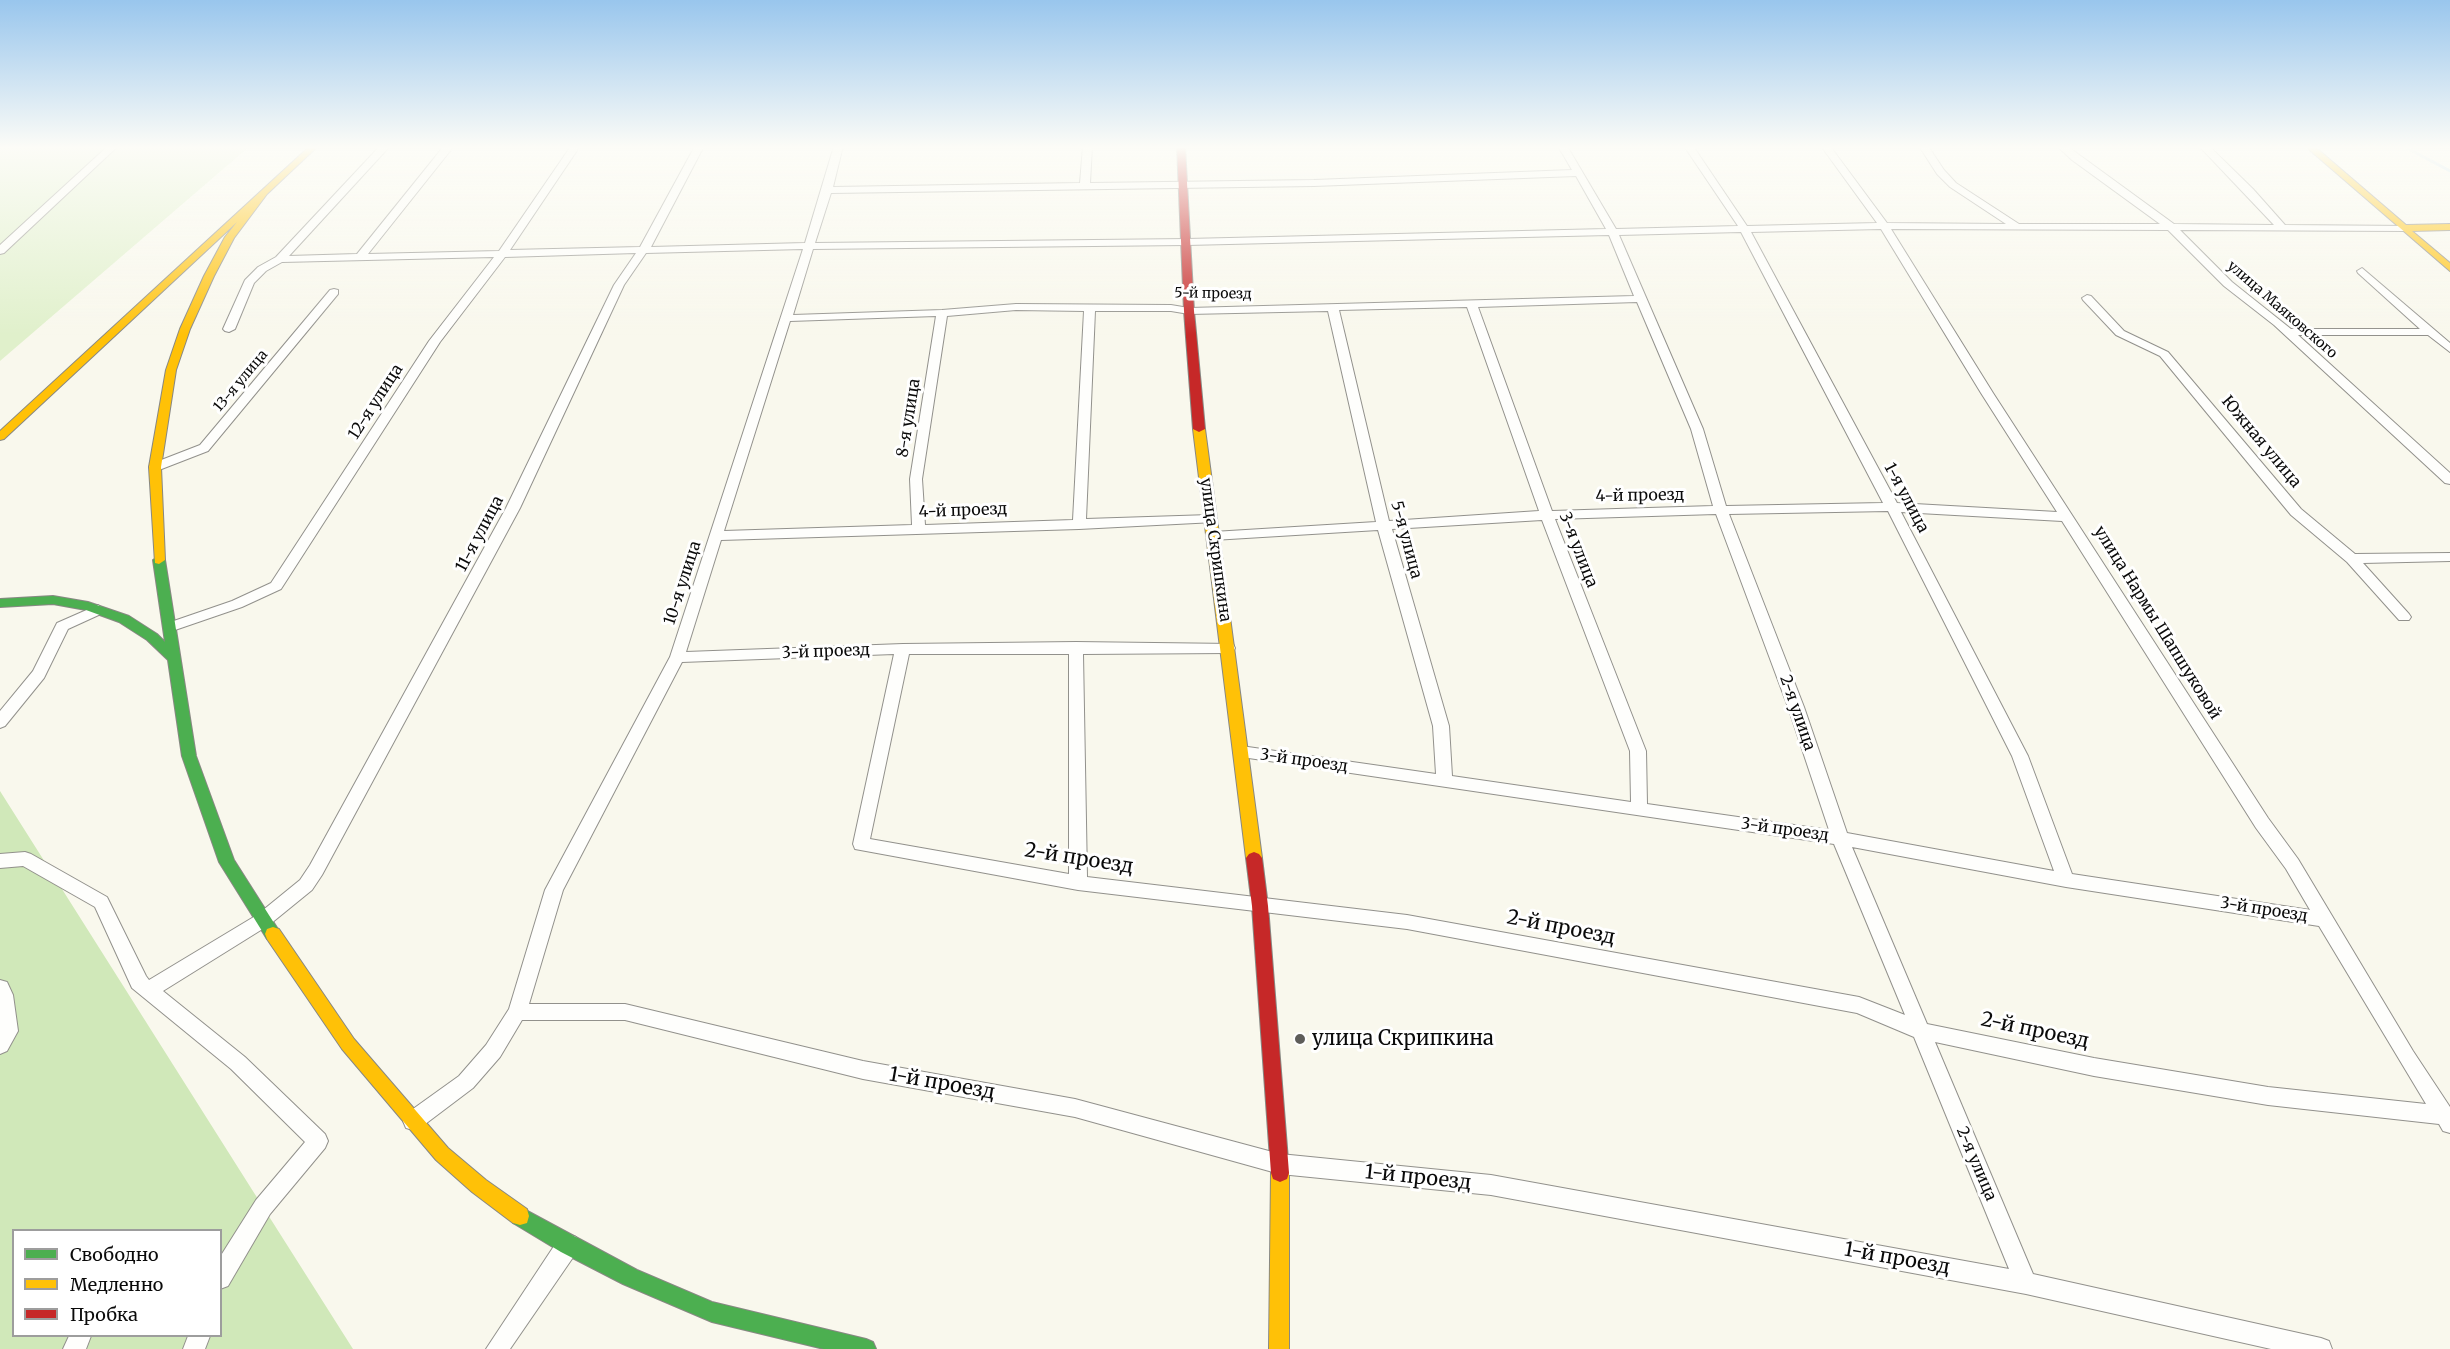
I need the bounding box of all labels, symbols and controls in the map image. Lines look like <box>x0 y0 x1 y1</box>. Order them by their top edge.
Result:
street label: улица Маяковского <box>2224 258 2340 362</box>
street label: 5-й проезд <box>1174 285 1252 303</box>
street label: 13-я улица <box>210 347 272 415</box>
street label: 12-я улица <box>345 361 407 443</box>
street label: 8-я улица <box>893 377 925 459</box>
street label: Южная улица <box>2217 392 2305 492</box>
street label: 1-я улица <box>1880 460 1932 536</box>
street label: улица Скрипкина <box>1195 477 1235 623</box>
street label: 4-й проезд <box>1595 486 1685 506</box>
street label: 11-я улица <box>452 493 508 575</box>
street label: 5-я улица <box>1386 499 1426 581</box>
street label: 4-й проезд <box>918 500 1008 522</box>
street label: 3-я улица <box>1555 510 1601 590</box>
street label: улица Нармы Шапшуковой <box>2089 523 2225 723</box>
street label: 10-я улица <box>660 539 706 627</box>
street label: 3-й проезд <box>782 641 870 663</box>
street label: 2-я улица <box>1775 673 1819 753</box>
street label: 3-й проезд <box>1259 745 1349 777</box>
street label: 3-й проезд <box>1740 814 1830 846</box>
street label: 2-й проезд <box>1023 839 1135 879</box>
street label: 3-й проезд <box>2219 894 2309 926</box>
street label: 2-й проезд <box>1505 906 1617 950</box>
street label: 2-й проезд <box>1979 1008 2091 1054</box>
place label: улица Скрипкина <box>1312 1027 1494 1051</box>
marker: улица Скрипкина <box>1293 1032 1307 1046</box>
street label: 1-й проезд <box>887 1063 997 1105</box>
street label: 2-я улица <box>1952 1124 2000 1204</box>
street label: 1-й проезд <box>1364 1160 1472 1196</box>
legend <box>12 1229 222 1337</box>
street label: 1-й проезд <box>1842 1238 1952 1280</box>
text: Свободно <box>70 1243 158 1266</box>
text: Медленно <box>70 1273 163 1296</box>
text: Пробка <box>70 1303 138 1326</box>

